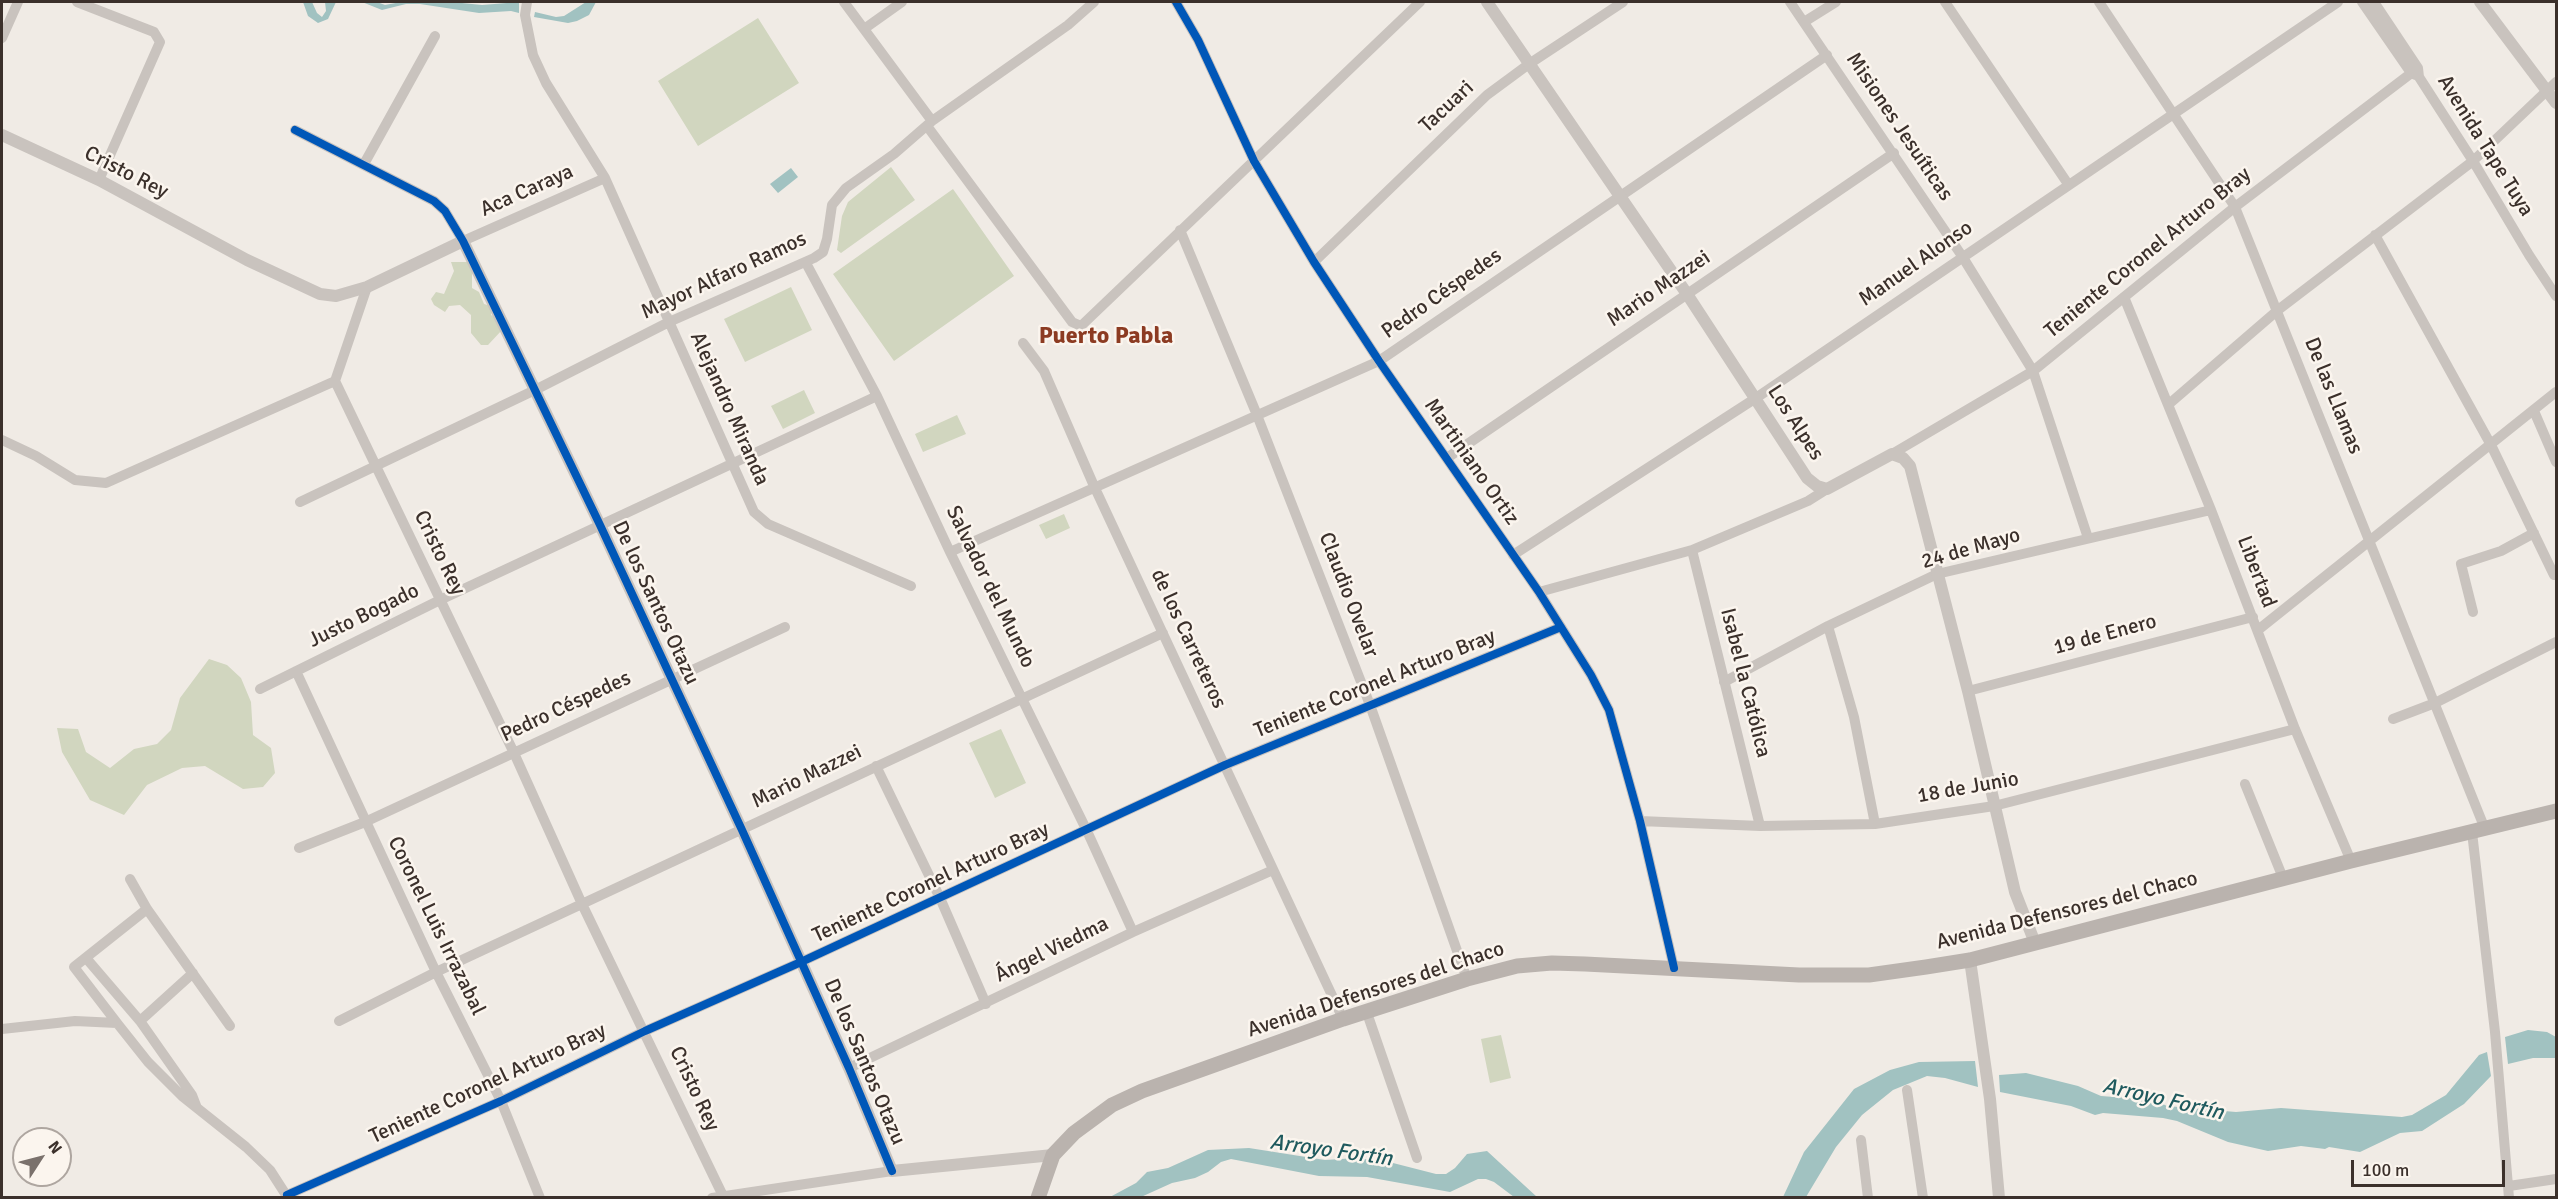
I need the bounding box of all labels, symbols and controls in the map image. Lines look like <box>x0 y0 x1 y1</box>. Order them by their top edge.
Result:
street label: Misiones Jesuíticas <box>1840 48 1958 206</box>
street label: Avenida Tape Tuya <box>2431 71 2539 221</box>
street label: Tacuari <box>1415 76 1479 138</box>
street label: Cristo Rey <box>80 141 172 205</box>
street label: Aca Caraya <box>477 159 577 223</box>
street label: Teniente Coronel Arturo Bray <box>2040 162 2256 344</box>
street label: Manuel Alonso <box>1854 216 1978 312</box>
street label: Mayor Alfaro Ramos <box>637 227 811 325</box>
street label: Pedro Céspedes <box>1377 243 1507 345</box>
street label: Mario Mazzei <box>1603 245 1715 333</box>
district label: Puerto Pabla <box>1039 323 1173 351</box>
street label: Alejandro Miranda <box>684 328 774 490</box>
street label: De las Llamas <box>2298 334 2368 458</box>
street label: Los Alpes <box>1761 381 1829 465</box>
street label: Martiniano Ortiz <box>1418 394 1524 530</box>
street label: Salvador del Mundo <box>940 502 1040 672</box>
street label: Cristo Rey <box>408 507 470 599</box>
street label: De los Santos Otazu <box>606 517 704 689</box>
street label: 24 de Mayo <box>1919 523 2023 575</box>
street label: Claudio Ovelar <box>1313 529 1383 661</box>
street label: Libertad <box>2231 532 2281 612</box>
street label: de los Carreteros <box>1145 565 1231 713</box>
street label: Justo Bogado <box>304 578 424 654</box>
street label: Isabel la Católica <box>1714 606 1776 760</box>
street label: 19 de Enero <box>2051 609 2159 661</box>
street label: Teniente Coronel Arturo Bray <box>1251 624 1499 744</box>
street label: Pedro Céspedes <box>497 666 635 748</box>
street label: Mario Mazzei <box>748 740 866 814</box>
street label: 18 de Junio <box>1915 767 2021 809</box>
street label: Teniente Coronel Arturo Bray <box>809 817 1053 949</box>
street label: Coronel Luis Irrazabal <box>382 832 490 1020</box>
street label: Avenida Defensores del Chaco <box>1934 866 2200 956</box>
street label: Ángel Viedma <box>991 912 1113 988</box>
street label: Avenida Defensores del Chaco <box>1245 937 1507 1043</box>
street label: De los Santos Otazu <box>818 975 910 1149</box>
street label: Teniente Coronel Arturo Bray <box>366 1018 610 1150</box>
street label: Cristo Rey <box>663 1043 725 1135</box>
water label: Arroyo Fortín <box>2100 1073 2226 1127</box>
north arrow <box>12 1127 72 1187</box>
water label: Arroyo Fortín <box>1268 1129 1394 1173</box>
text: N <box>44 1137 66 1158</box>
scale bar <box>2354 1148 2508 1186</box>
text: 100 m <box>2362 1159 2409 1181</box>

